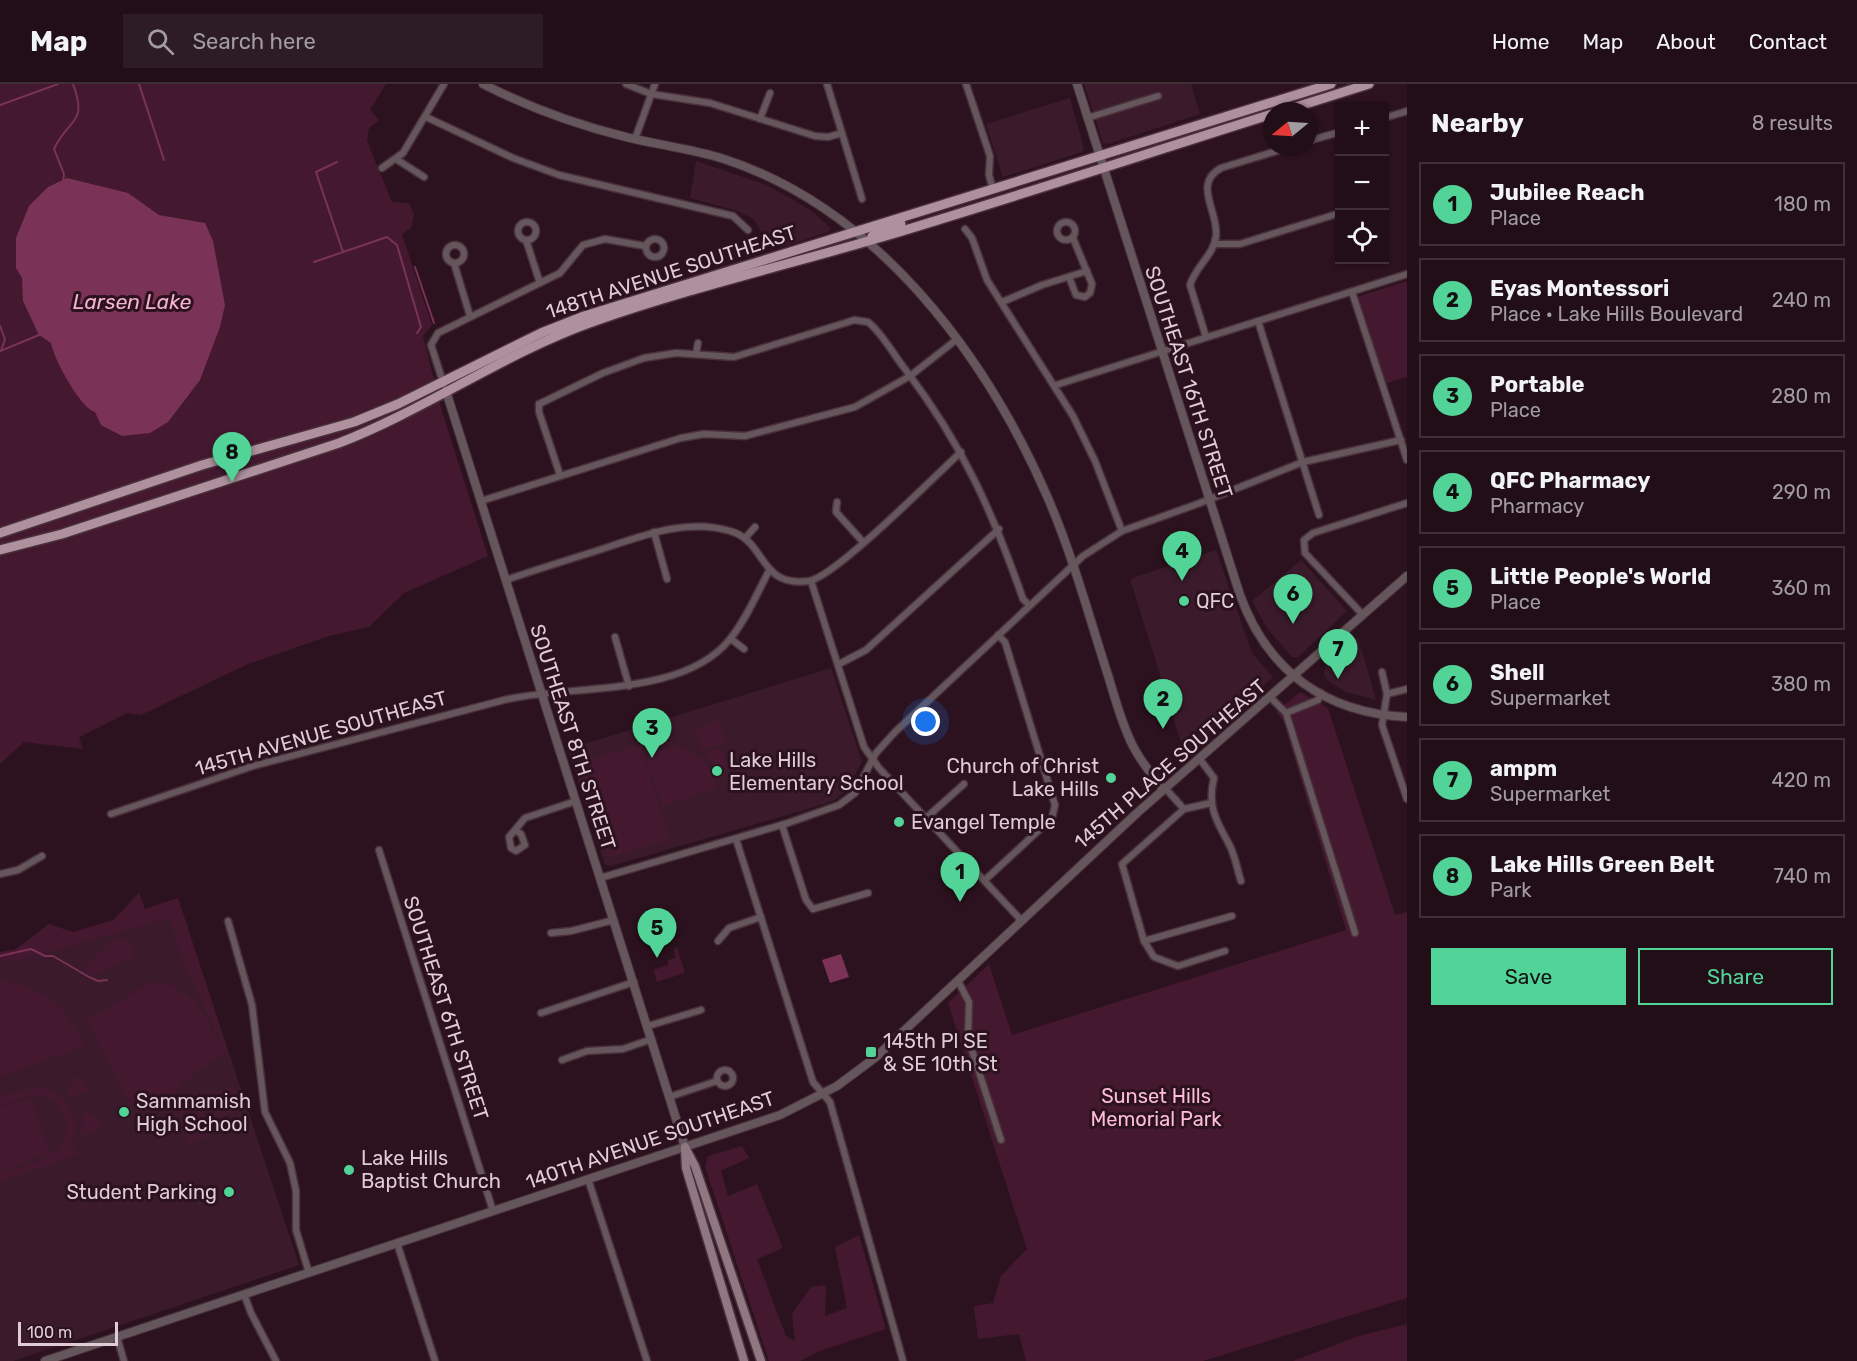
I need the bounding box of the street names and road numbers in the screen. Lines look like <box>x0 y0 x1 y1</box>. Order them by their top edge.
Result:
street label: 148TH AVENUE SOUTHEAST <box>543 220 799 324</box>
street label: SOUTHEAST 16TH STREET <box>1140 263 1238 502</box>
street label: SOUTHEAST 8TH STREET <box>525 621 621 853</box>
street label: 145TH PLACE SOUTHEAST <box>1069 674 1271 854</box>
street label: 145TH AVENUE SOUTHEAST <box>192 685 450 780</box>
street label: SOUTHEAST 6TH STREET <box>398 893 494 1123</box>
street label: 140TH AVENUE SOUTHEAST <box>523 1086 778 1194</box>

